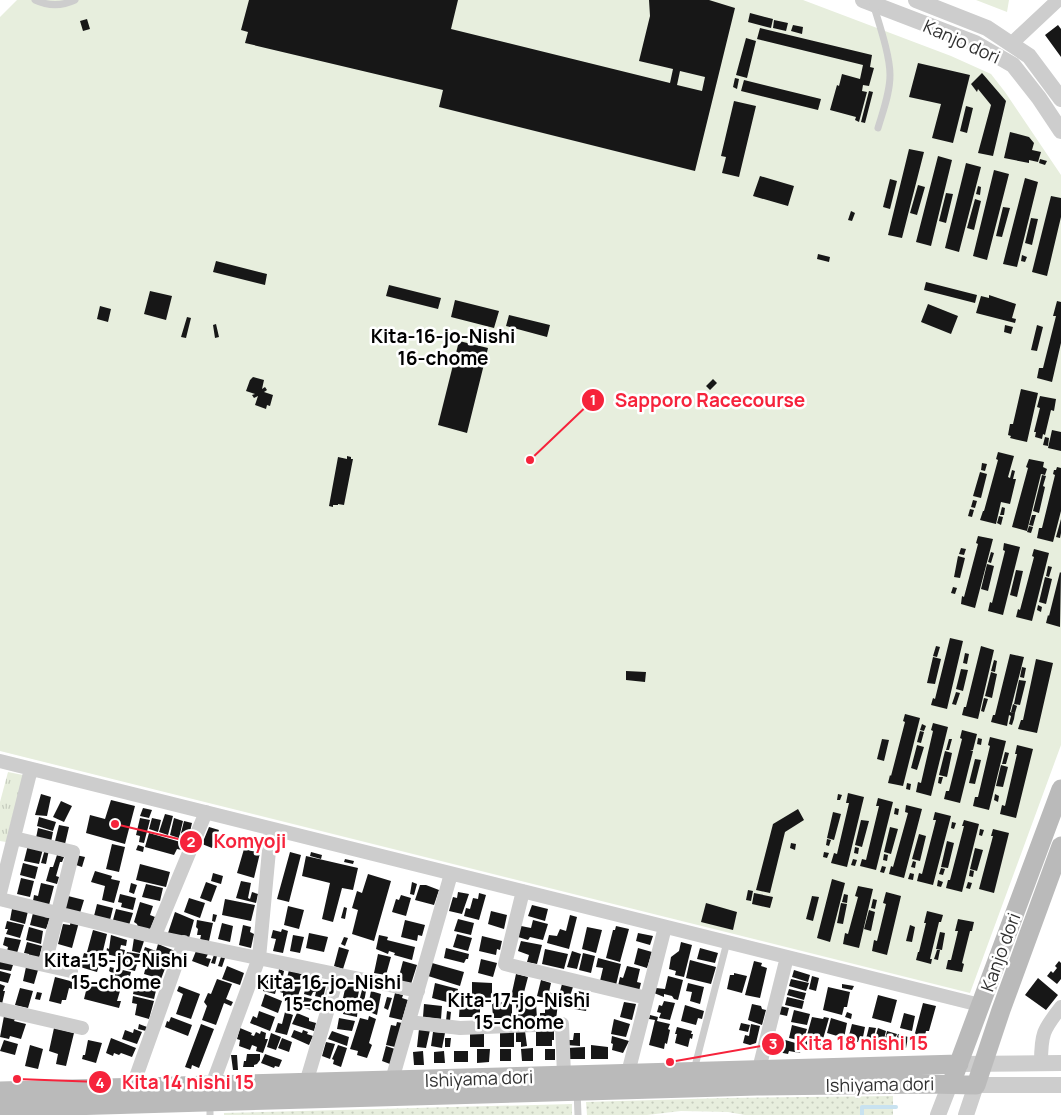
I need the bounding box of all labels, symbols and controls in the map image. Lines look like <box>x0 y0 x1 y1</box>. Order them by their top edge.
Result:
street label: Kanjo dori <box>920 13 1004 69</box>
district label: Kita-16-jo-Nishi 16-chome <box>371 323 515 371</box>
callout: Sapporo Racecourse <box>580 383 815 417</box>
text: Sapporo Racecourse <box>615 387 805 413</box>
text: 1 <box>590 389 596 410</box>
callout: Komyoji <box>178 825 296 859</box>
text: Komyoji <box>214 828 286 854</box>
text: 2 <box>187 831 196 852</box>
street label: Kanjo dori <box>975 909 1025 995</box>
district label: Kita-15-jo-Nishi 15-chome <box>44 947 188 995</box>
district label: Kita-16-jo-Nishi 15-chome <box>257 969 401 1017</box>
district label: Kita-17-jo-Nishi 15-chome <box>448 987 590 1035</box>
callout: Kita 18 nishi 15 <box>760 1027 938 1061</box>
text: Kita 18 nishi 15 <box>796 1030 928 1056</box>
text: 3 <box>769 1033 777 1054</box>
street label: Ishiyama dori <box>424 1064 534 1092</box>
callout: Kita 14 nishi 15 <box>87 1065 264 1099</box>
text: Kita 14 nishi 15 <box>122 1069 254 1095</box>
street label: Ishiyama dori <box>826 1071 934 1097</box>
text: 4 <box>95 1072 105 1093</box>

